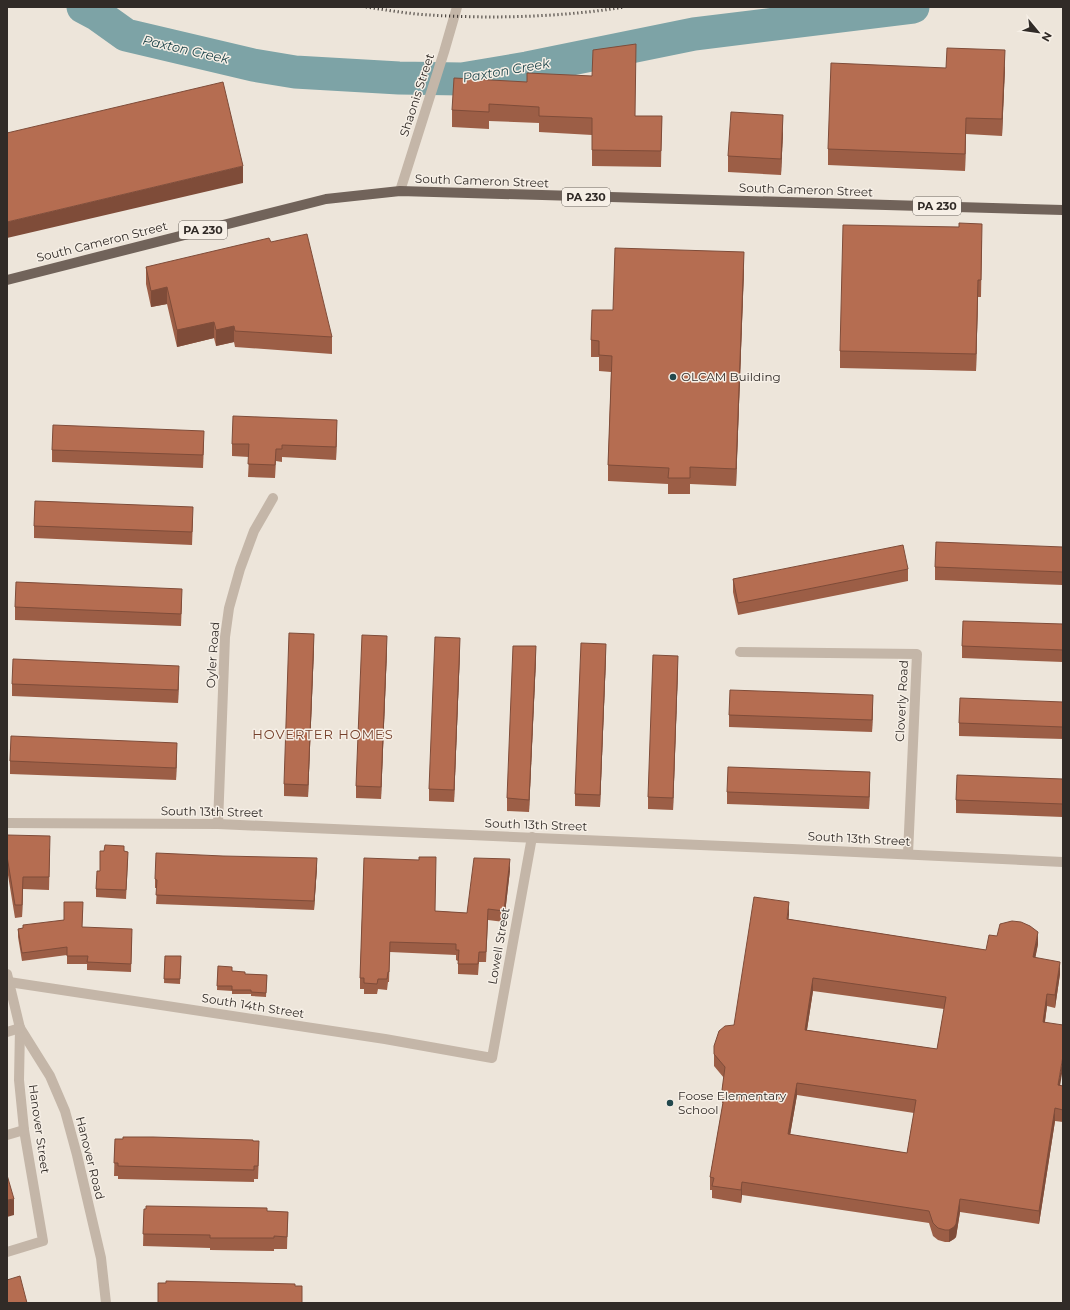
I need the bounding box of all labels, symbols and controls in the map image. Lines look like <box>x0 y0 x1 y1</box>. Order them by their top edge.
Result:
north arrow <box>1018 12 1058 52</box>
text: N <box>1038 30 1055 44</box>
water label: Paxton Creek <box>141 31 232 67</box>
street label: Shaonis Street <box>396 51 437 138</box>
water label: Paxton Creek <box>461 54 552 86</box>
street label: South Cameron Street <box>415 171 550 190</box>
street label: South Cameron Street <box>739 180 874 199</box>
road number: PA 230 <box>562 188 610 206</box>
road number: PA 230 <box>913 197 961 215</box>
street label: South Cameron Street <box>35 218 169 265</box>
road number: PA 230 <box>179 221 227 239</box>
place label: OLCAM Building <box>681 369 781 384</box>
marker: OLCAM Building <box>668 372 678 382</box>
street label: Oyler Road <box>203 621 222 689</box>
street label: Cloverly Road <box>892 660 911 742</box>
district label: HOVERTER HOMES <box>252 726 394 742</box>
street label: South 13th Street <box>161 803 264 820</box>
street label: South 13th Street <box>484 815 588 834</box>
street label: South 13th Street <box>807 828 911 849</box>
street label: Lowell Street <box>484 906 513 986</box>
street label: South 14th Street <box>201 990 306 1021</box>
street label: Hanover Street <box>26 1083 53 1175</box>
place label: Foose Elementary School <box>678 1088 787 1117</box>
marker: Foose Elementary School <box>665 1098 675 1108</box>
street label: Hanover Road <box>73 1115 108 1201</box>

